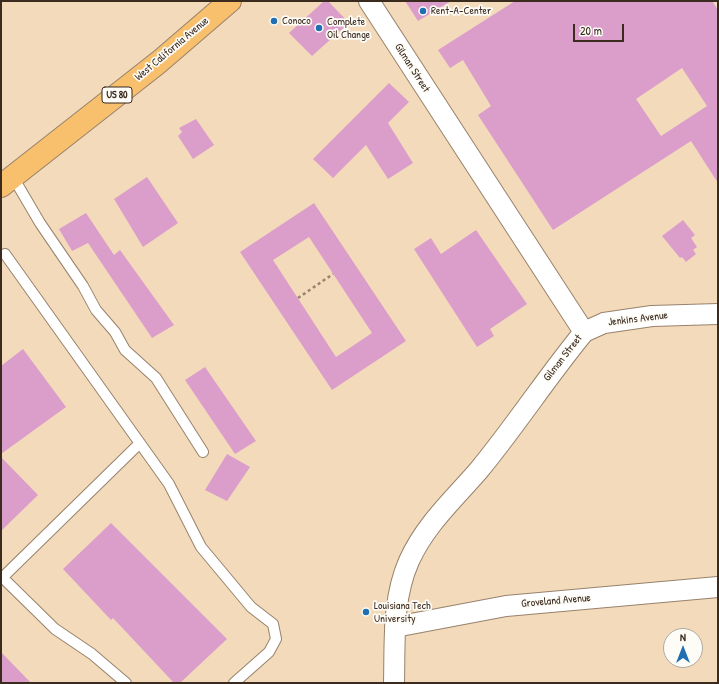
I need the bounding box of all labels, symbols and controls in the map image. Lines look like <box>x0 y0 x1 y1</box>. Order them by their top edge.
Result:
place label: Rent-A-Center <box>431 4 491 18</box>
marker: Rent-A-Center <box>418 6 428 16</box>
street label: West California Avenue <box>132 14 212 84</box>
place label: Conoco <box>282 14 311 28</box>
place label: Complete Oil Change <box>327 15 370 41</box>
marker: Conoco <box>269 16 279 26</box>
scale bar <box>575 16 626 42</box>
text: 20 m <box>580 22 602 39</box>
marker: Complete Oil Change <box>314 23 324 33</box>
street label: Gilman Street <box>391 41 433 95</box>
road number: US 80 <box>102 87 132 103</box>
street label: Jenkins Avenue <box>607 309 669 329</box>
street label: Gilman Street <box>541 332 585 384</box>
street label: Groveland Avenue <box>521 591 591 611</box>
place label: Louisiana Tech University <box>374 599 431 625</box>
marker: Louisiana Tech University <box>361 607 371 617</box>
north arrow <box>663 628 703 668</box>
text: N <box>680 630 686 644</box>

